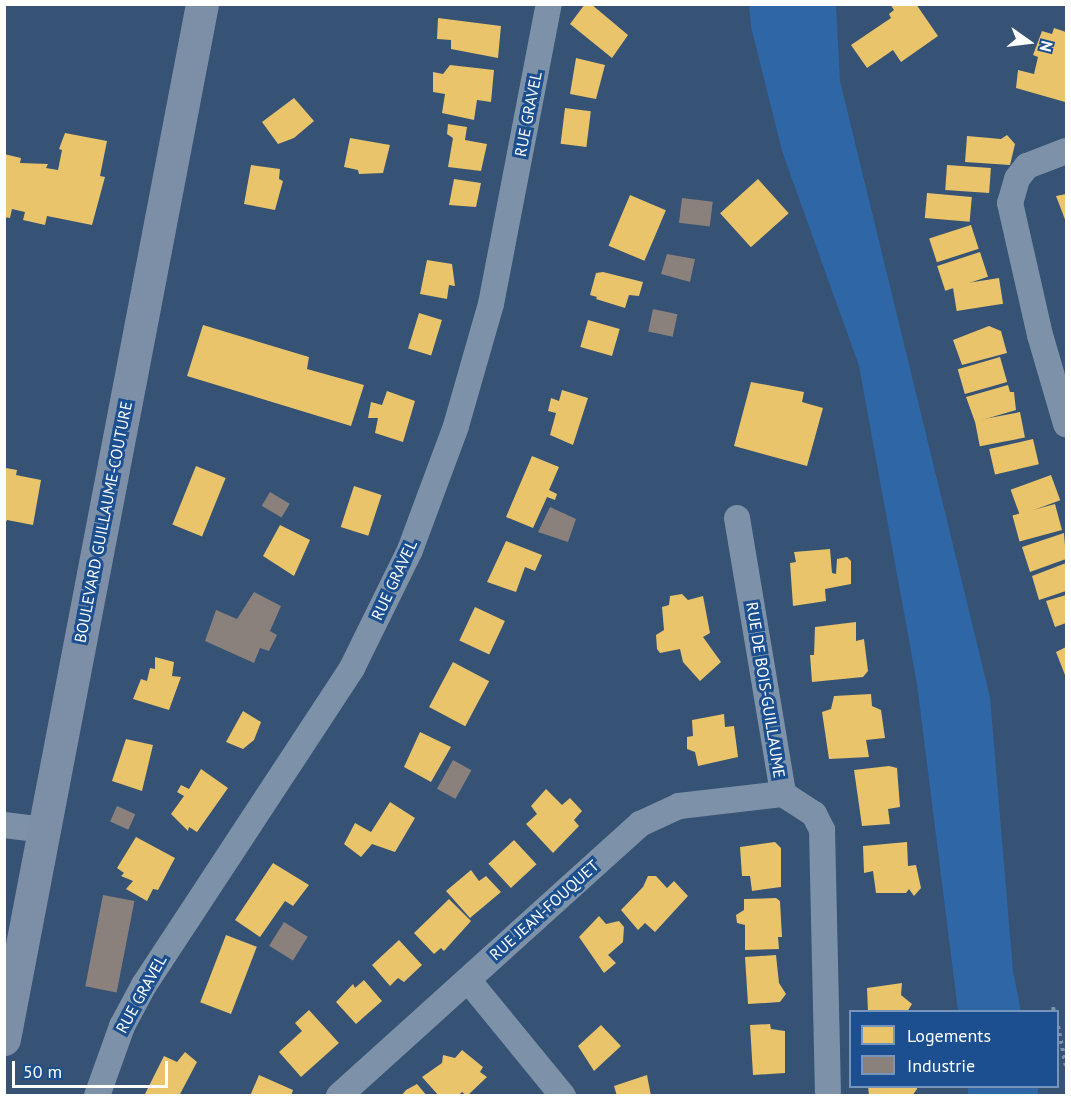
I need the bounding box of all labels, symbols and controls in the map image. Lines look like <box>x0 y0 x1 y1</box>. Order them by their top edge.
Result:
north arrow <box>999 12 1059 72</box>
text: N <box>1035 39 1057 54</box>
street label: RUE GRAVEL <box>510 70 546 158</box>
street label: BOULEVARD GUILLAUME-COUTURE <box>70 400 136 644</box>
street label: RUE GRAVEL <box>367 537 421 623</box>
street label: RUE DE BOIS-GUILLAUME <box>743 601 789 779</box>
street label: RUE JEAN-FOUQUET <box>485 856 603 964</box>
street label: RUE GRAVEL <box>112 952 170 1036</box>
legend <box>849 1010 1059 1088</box>
text: Logements <box>907 1024 991 1047</box>
scale bar <box>15 1049 171 1087</box>
text: Industrie <box>907 1054 975 1077</box>
text: 50 m <box>23 1060 62 1083</box>

